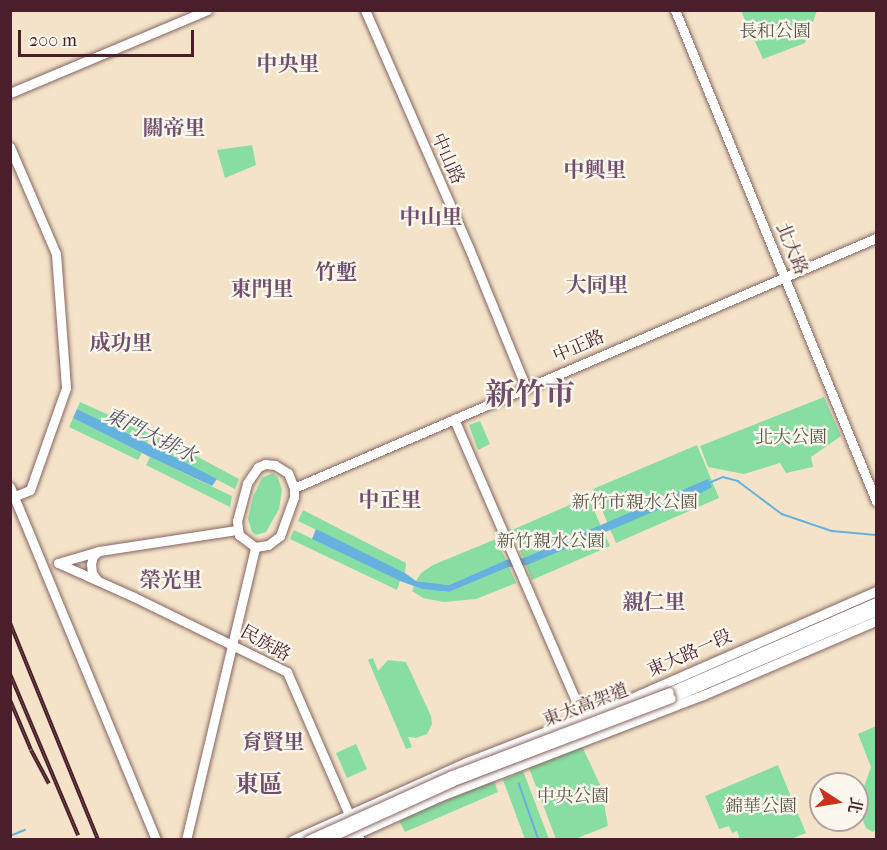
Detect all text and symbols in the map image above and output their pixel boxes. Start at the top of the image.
scale bar [21,18,196,56]
park label: 長和公園 [739,21,811,43]
text: 200 m [29,30,77,51]
district label: 中央里 [257,51,319,77]
district label: 關帝里 [143,115,205,141]
street label: 中山路 [426,130,468,188]
district label: 中興里 [564,157,626,183]
district label: 中山里 [400,204,462,230]
street label: 北大路 [771,220,811,278]
district label: 竹塹 [315,259,357,285]
district label: 大同里 [566,272,628,298]
district label: 東門里 [231,276,293,302]
street label: 中正路 [550,327,608,367]
district label: 成功里 [90,330,152,356]
district label: 新竹市 [485,377,575,413]
water label: 東門大排水 [101,402,201,468]
park label: 北大公園 [755,427,827,449]
district label: 中正里 [359,487,421,513]
park label: 新竹市親水公園 [572,492,698,514]
park label: 新竹親水公園 [497,531,605,553]
district label: 榮光里 [140,567,202,593]
district label: 親仁里 [623,589,685,615]
street label: 民族路 [236,621,294,667]
street label: 東大路一段 [644,626,736,682]
street label: 東大高架道 [540,680,632,732]
district label: 育賢里 [242,729,304,755]
district label: 東區 [235,771,283,799]
north arrow [809,772,869,832]
park label: 中央公園 [537,786,609,808]
park label: 錦華公園 [725,796,797,818]
text: 北 [844,796,866,815]

